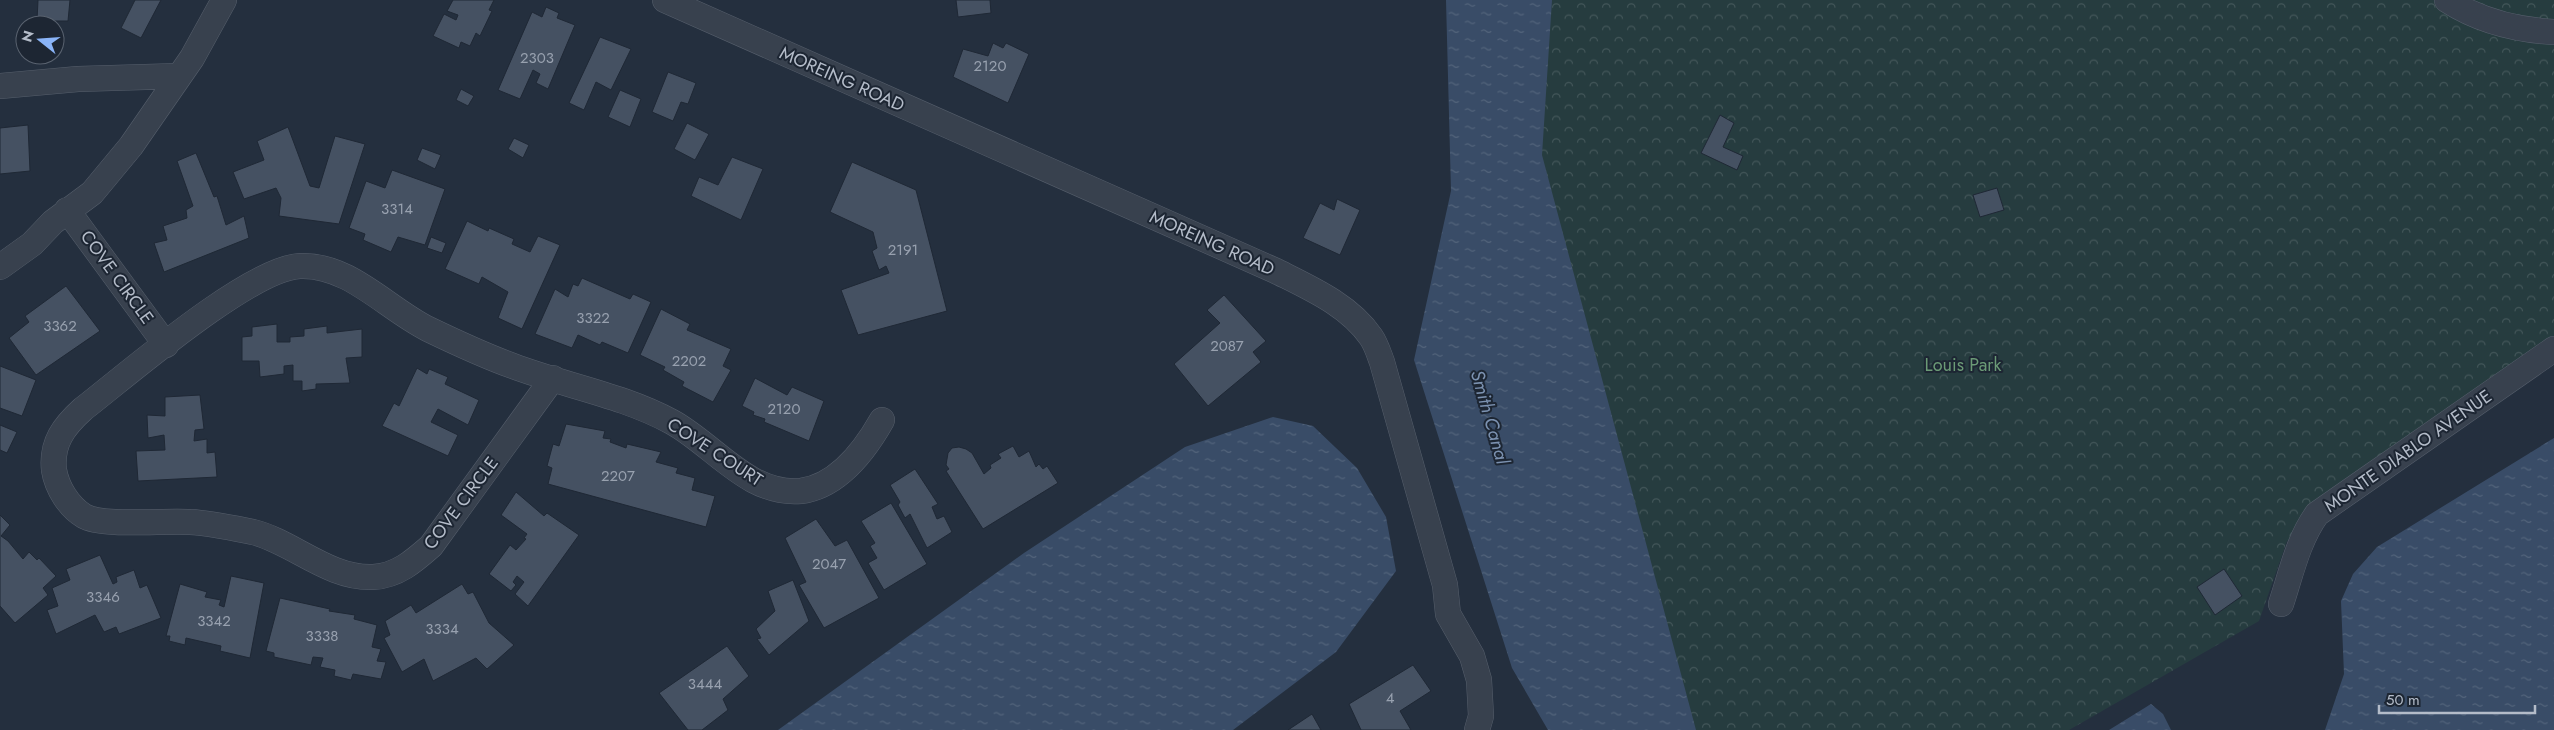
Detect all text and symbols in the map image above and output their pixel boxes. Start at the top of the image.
north arrow [15,15,65,65]
text: N [16,28,39,44]
street label: MOREING ROAD [775,40,909,118]
house number: 2303 [520,47,554,69]
house number: 2120 [974,55,1006,77]
house number: 3314 [381,198,413,220]
street label: MOREING ROAD [1145,204,1279,282]
street label: COVE CIRCLE [74,225,160,329]
house number: 2191 [888,239,918,261]
house number: 3322 [576,307,610,329]
house number: 3362 [43,315,77,337]
house number: 2087 [1210,335,1244,357]
house number: 2202 [672,350,706,372]
park label: Louis Park [1925,352,2001,378]
water label: Smith Canal [1464,367,1517,468]
street label: MONTE DIABLO AVENUE [2319,383,2497,519]
house number: 2120 [768,398,800,420]
street label: COVE COURT [662,411,769,493]
street label: COVE CIRCLE [417,451,505,555]
house number: 2207 [601,465,635,487]
house number: 2047 [812,553,846,575]
house number: 3346 [86,586,120,608]
house number: 3342 [197,610,231,632]
house number: 3334 [425,618,459,640]
house number: 3338 [306,625,338,647]
house number: 3444 [688,673,722,695]
scale bar [2379,682,2535,714]
house number: 4 [1386,687,1395,709]
text: 50 m [2386,689,2420,711]

